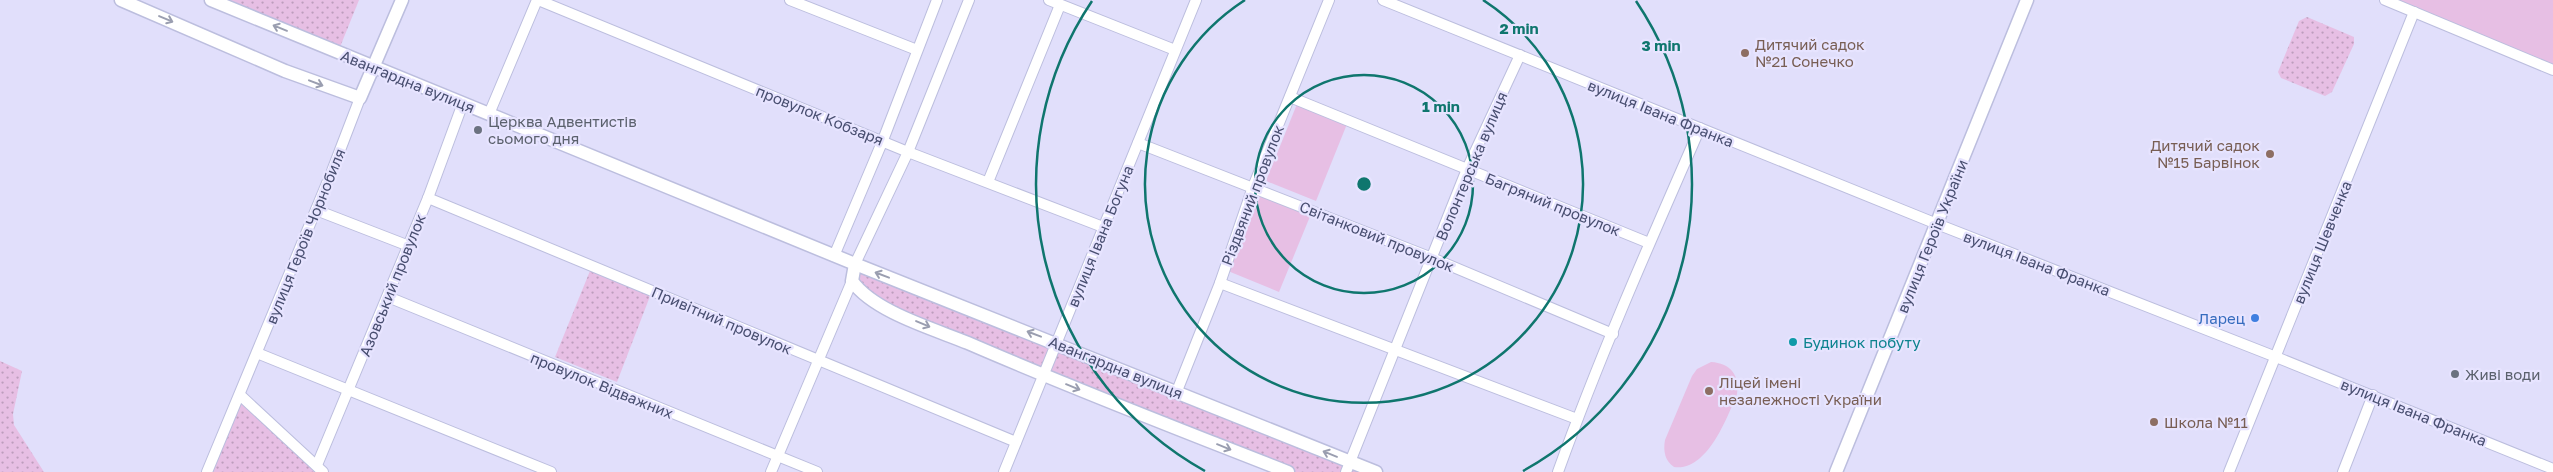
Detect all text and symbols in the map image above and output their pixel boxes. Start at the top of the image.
one-way arrow [158,15,173,25]
text: 2 min [1499,19,1539,37]
one-way arrow [273,23,288,32]
place label: Дитячий садок №21 Сонечко [1755,35,1865,70]
text: 3 min [1641,36,1681,54]
street label: Авангардна вулиця [338,46,478,116]
marker: Дитячий садок №21 Сонечко [1739,47,1751,59]
street label: вулиця Івана Франка [1585,75,1737,151]
one-way arrow [308,78,323,88]
street label: провулок Кобзаря [754,81,886,149]
street label: Волонтерська вулиця [1431,89,1511,243]
text: 1 min [1422,97,1460,115]
place label: Церква Адвентистів сьомого дня [488,112,637,147]
street label: Різдвяний провулок [1217,122,1287,268]
marker: Церква Адвентистів сьомого дня [472,124,484,136]
place label: Дитячий садок №15 Барвінок [2150,136,2260,171]
street label: вулиця Героїв Чорнобиля [261,146,349,326]
marker: Дитячий садок №15 Барвінок [2264,148,2276,160]
street label: вулиця Героїв України [1893,157,1971,315]
street label: вулиця Івана Богуна [1063,163,1137,309]
street label: Багряний провулок [1483,169,1624,239]
centre of rings [1355,175,1373,193]
street label: вулиця Шевченка [2289,178,2355,306]
street label: Світанковий провулок [1297,197,1457,275]
street label: Азовський провулок [355,211,429,359]
street label: вулиця Івана Франка [1961,227,2113,299]
one-way arrow [875,270,890,279]
street label: Привітний провулок [649,282,795,358]
place label: Ларец [2199,309,2245,327]
marker: Ларец [2249,312,2261,324]
one-way arrow [915,320,930,329]
one-way arrow [1026,329,1042,338]
street label: Авангардна вулиця [1046,332,1186,402]
place label: Будинок побуту [1803,333,1921,351]
marker: Будинок побуту [1787,336,1799,348]
street label: провулок Відважних [528,348,676,422]
place label: Живі води [2465,365,2540,383]
marker: Живі води [2449,368,2461,380]
place label: Ліцей імені незалежності України [1719,373,1882,408]
street label: вулиця Івана Франка [2338,374,2490,450]
one-way arrow [1064,383,1080,392]
marker: Ліцей імені незалежності України [1703,385,1715,397]
place label: Школа №11 [2164,413,2248,431]
marker: Школа №11 [2148,416,2160,428]
one-way arrow [1216,442,1231,452]
one-way arrow [1323,448,1338,457]

